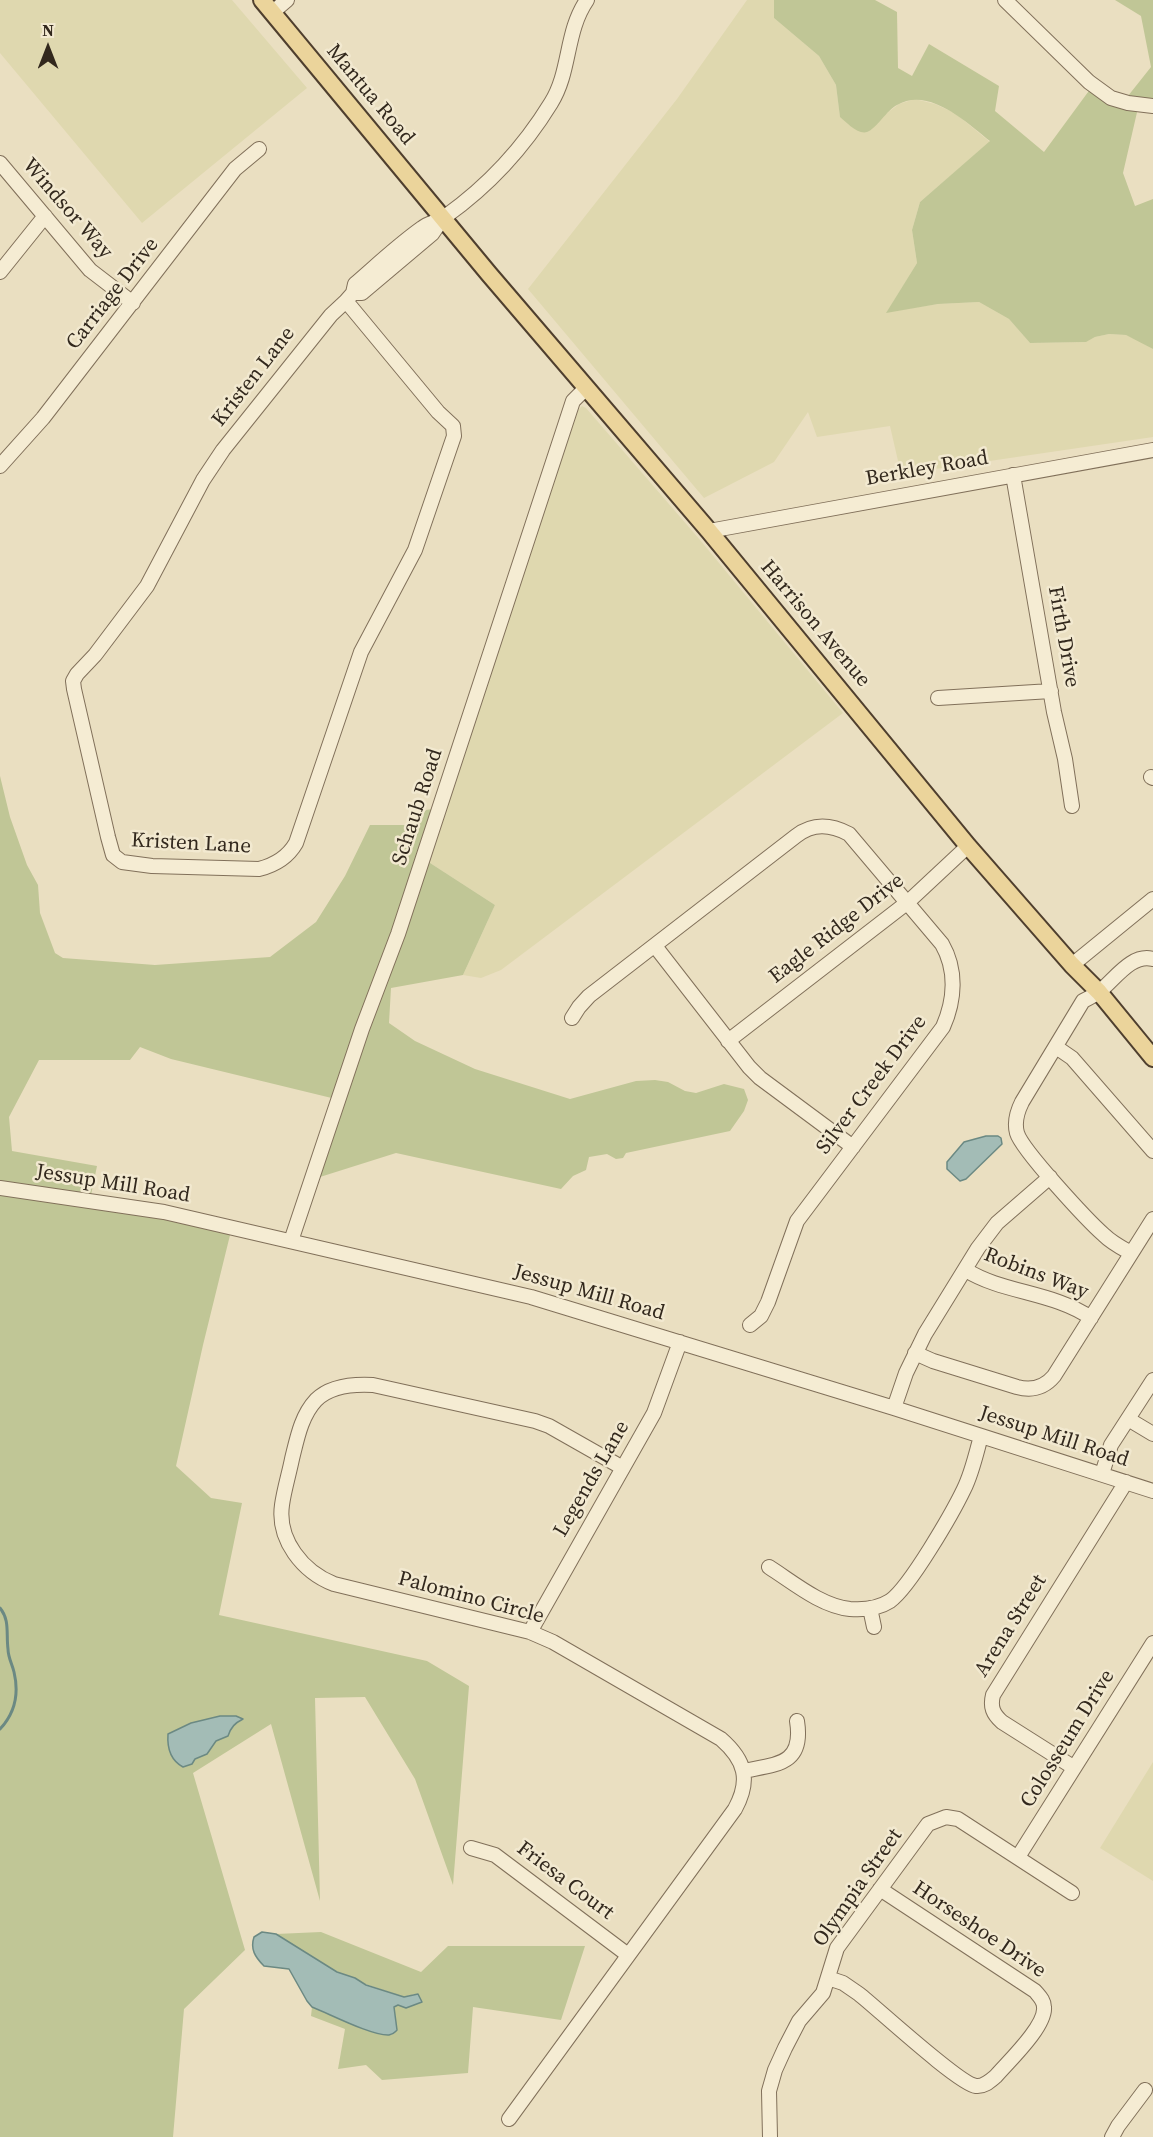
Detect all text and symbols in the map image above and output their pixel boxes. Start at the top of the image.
north arrow [18,18,78,78]
text: N [42,19,54,41]
street label: Mantua Road [321,39,419,151]
street label: Windsor Way [16,154,118,264]
street label: Carriage Drive [61,233,165,355]
street label: Kristen Lane [207,322,301,432]
street label: Berkley Road [864,446,990,492]
street label: Harrison Avenue [755,555,875,693]
street label: Firth Drive [1042,584,1084,690]
street label: Schaub Road [387,746,449,868]
street label: Kristen Lane [130,828,252,860]
street label: Eagle Ridge Drive [765,869,909,989]
street label: Silver Creek Drive [811,1010,933,1160]
street label: Jessup Mill Road [34,1159,192,1209]
street label: Robins Way [980,1243,1092,1305]
street label: Jessup Mill Road [511,1259,667,1327]
street label: Jessup Mill Road [976,1401,1132,1473]
street label: Legends Lane [549,1417,635,1541]
street label: Palomino Circle [395,1566,547,1630]
street label: Arena Street [970,1570,1052,1682]
street label: Colosseum Drive [1015,1665,1121,1813]
street label: Olympia Street [808,1824,908,1952]
street label: Friesa Court [511,1836,619,1926]
street label: Horseshoe Drive [908,1876,1050,1984]

